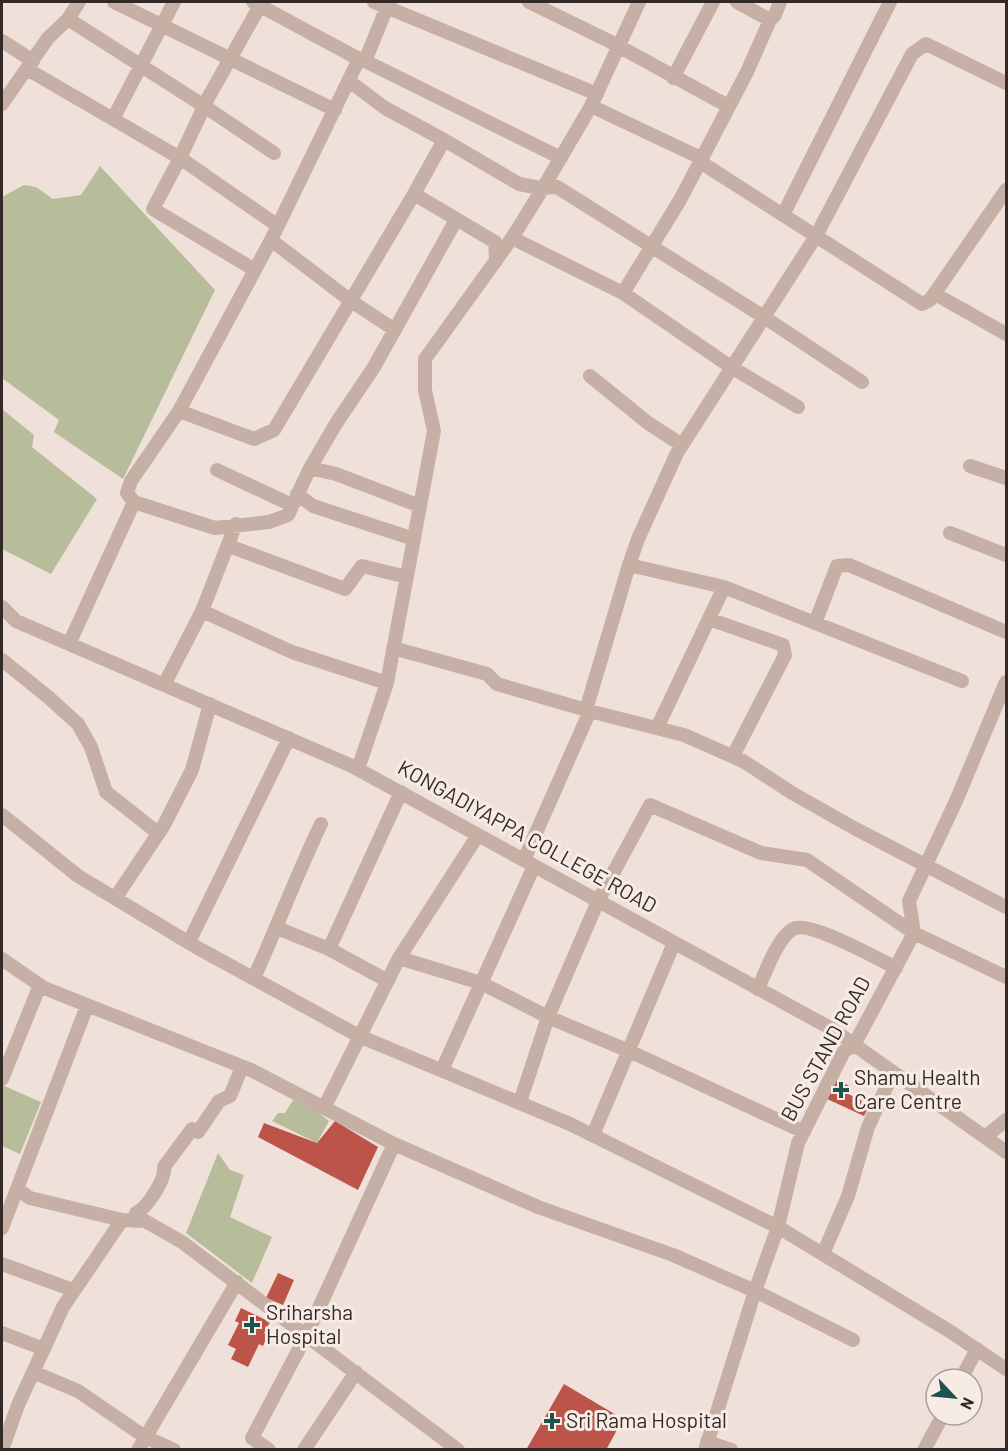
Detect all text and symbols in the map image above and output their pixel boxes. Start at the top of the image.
street label: KONGADIYAPPA COLLEGE ROAD [394,754,661,917]
street label: BUS STAND ROAD [775,972,875,1125]
place label: Shamu Health Care Centre [854,1064,980,1113]
marker: Shamu Health Care Centre [832,1081,850,1099]
place label: Sriharsha Hospital [266,1299,353,1348]
marker: Sriharsha Hospital [243,1316,261,1334]
north arrow [924,1367,984,1427]
text: N [957,1395,979,1413]
place label: Sri Rama Hospital [566,1407,727,1432]
marker: Sri Rama Hospital [543,1412,561,1430]

